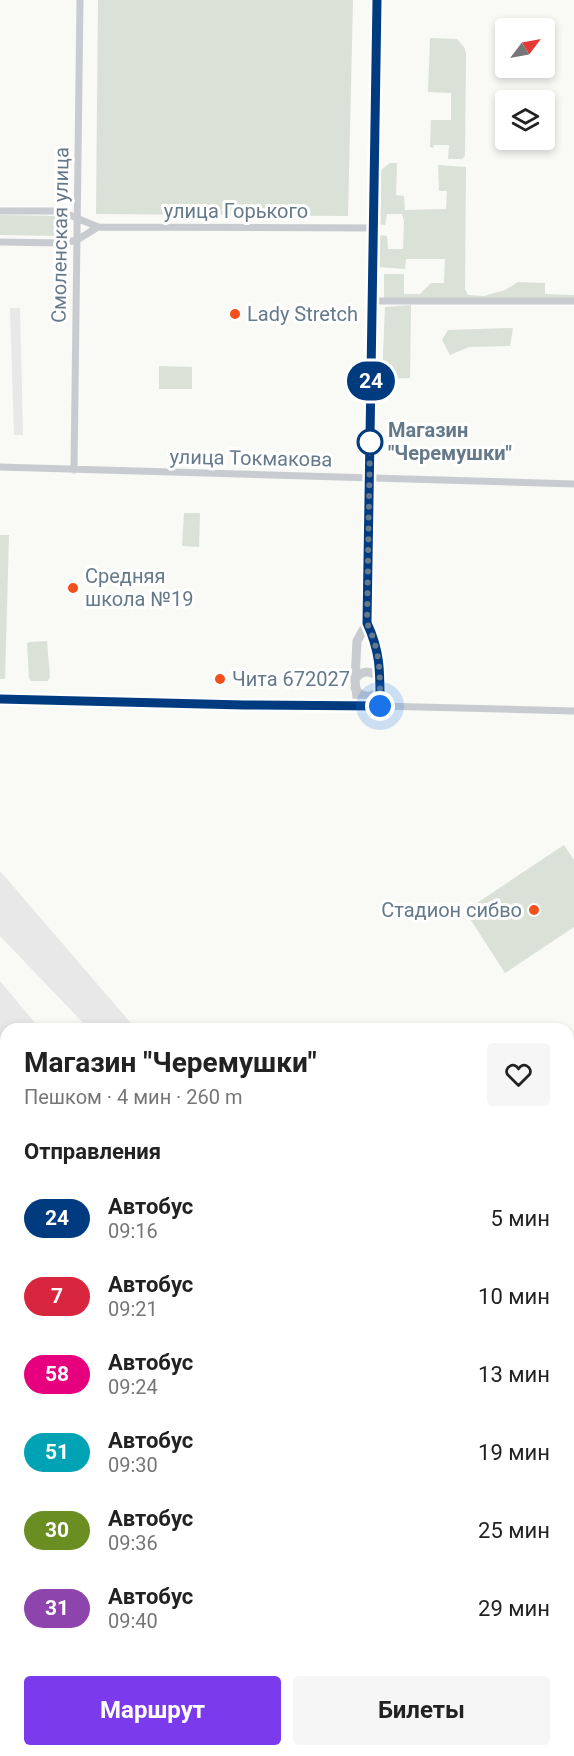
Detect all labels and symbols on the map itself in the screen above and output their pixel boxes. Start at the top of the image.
north arrow [495,18,555,78]
street label: Смоленская улица [46,147,74,323]
street label: улица Горького [164,199,308,223]
place label: Lady Stretch [247,302,358,326]
marker: Lady Stretch [228,307,242,321]
line badge: 24 [344,362,398,400]
place label: Магазин "Черемушки" [388,418,512,465]
marker: Магазин "Черемушки" [357,429,383,455]
street label: улица Токмакова [169,445,333,471]
place label: Средняя школа №19 [85,564,194,611]
marker: Средняя школа №19 [66,581,80,595]
place label: Чита 672027 [232,667,350,691]
marker: Чита 672027 [213,672,227,686]
your location [365,691,395,721]
place label: Стадион сибво [381,898,522,922]
marker: Стадион сибво [527,903,541,917]

